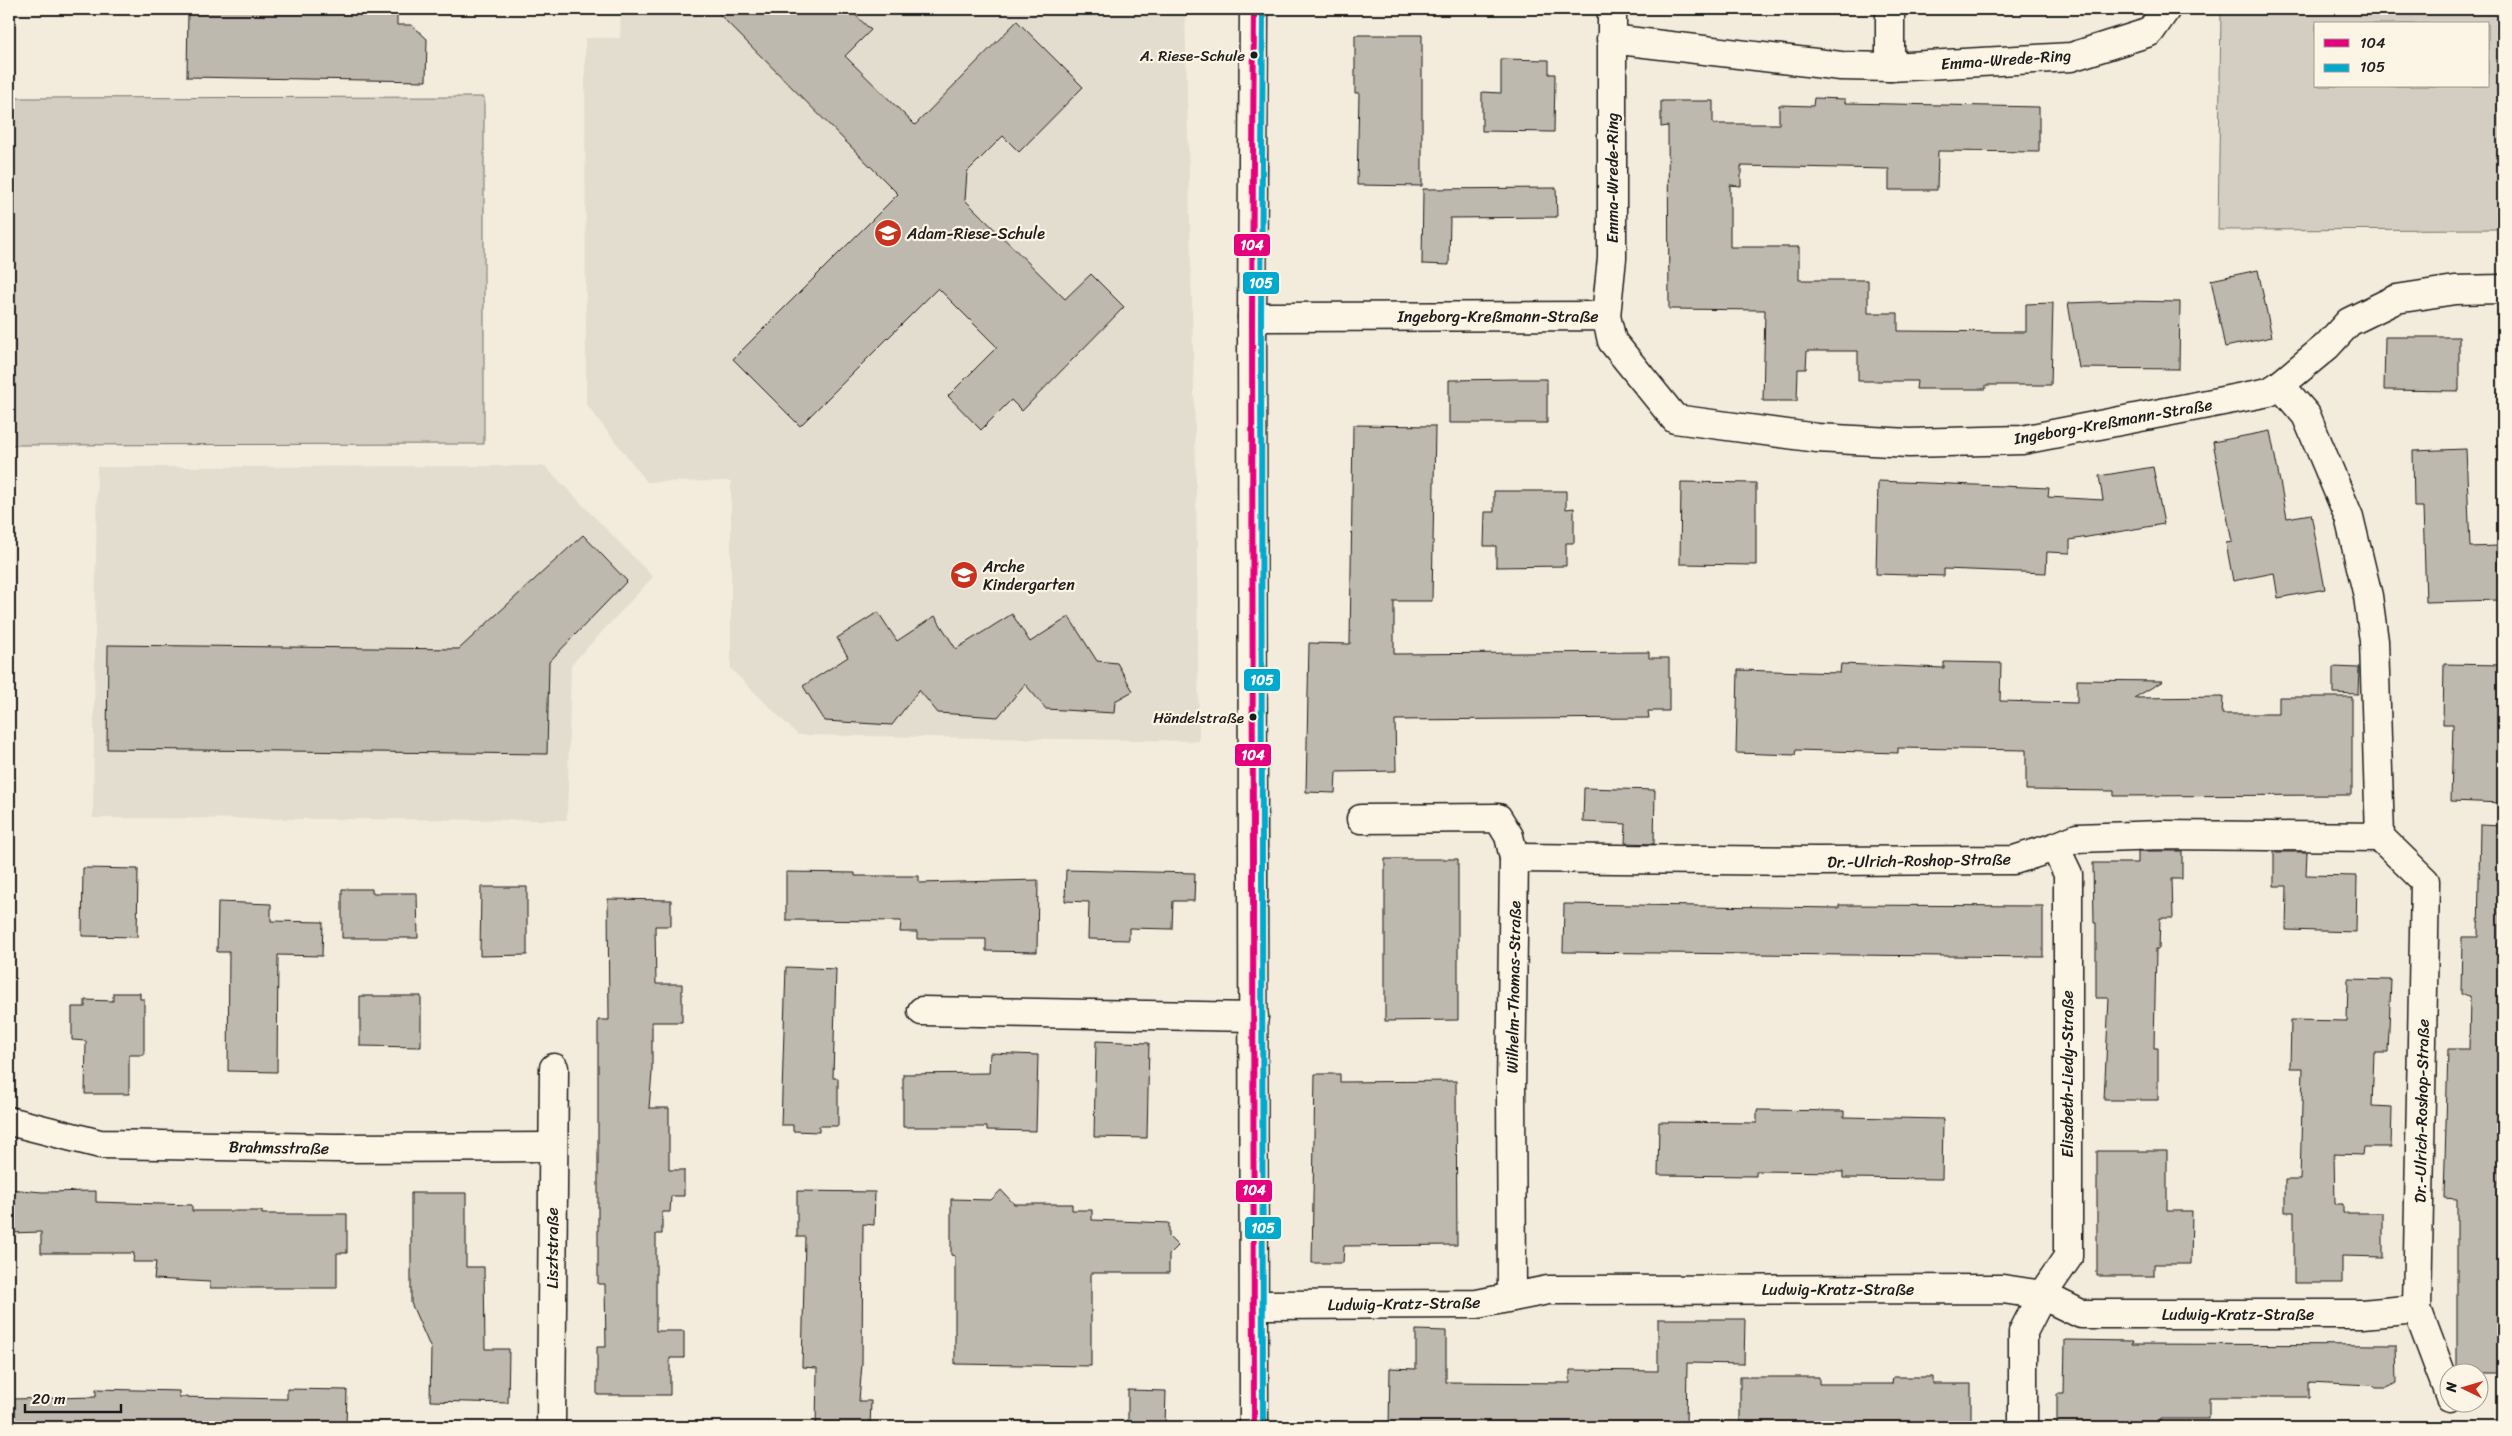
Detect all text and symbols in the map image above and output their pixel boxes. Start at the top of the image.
legend [2314,22,2490,88]
text: 104 [2360,30,2385,56]
street label: Emma-Wrede-Ring [1940,40,2072,79]
place label: A. Riese-Schule [1139,43,1245,69]
marker: A. Riese-Schule [1249,50,1259,60]
text: 105 [2360,54,2385,80]
street label: Emma-Wrede-Ring [1598,113,1627,243]
school or university icon: Adam-Riese-Schule [873,218,903,248]
place label: Adam-Riese-Schule [906,219,1045,248]
line badge: 104 [1233,233,1271,257]
text: 104 [1240,233,1264,258]
line badge: 105 [1242,271,1280,295]
text: 105 [1249,271,1273,296]
street label: Ingeborg-Kreßmann-Straße [1397,302,1599,331]
street label: Ingeborg-Kreßmann-Straße [2011,390,2215,453]
place label: Arche Kindergarten [982,552,1075,599]
school or university icon: Arche Kindergarten [949,560,979,590]
line badge: 105 [1243,668,1281,692]
text: 105 [1250,668,1274,693]
place label: Händelstraße [1153,705,1244,731]
marker: Händelstraße [1248,712,1258,722]
line badge: 104 [1234,743,1272,767]
text: 104 [1241,743,1265,768]
street label: Dr.-Ulrich-Roshop-Straße [1827,844,2011,877]
street label: Wilhelm-Thomas-Straße [1497,900,1530,1074]
street label: Elisabeth-Liedy-Straße [2053,990,2082,1158]
street label: Dr.-Ulrich-Roshop-Straße [2405,1019,2438,1203]
street label: Brahmsstraße [229,1132,329,1163]
text: 104 [1242,1178,1266,1203]
line badge: 104 [1235,1179,1273,1203]
street label: Lisztstraße [538,1207,567,1289]
line badge: 105 [1244,1216,1282,1240]
text: 105 [1251,1216,1275,1241]
street label: Ludwig-Kratz-Straße [1762,1275,1914,1304]
street label: Ludwig-Kratz-Straße [1327,1288,1481,1319]
street label: Ludwig-Kratz-Straße [2162,1300,2314,1329]
north arrow [2440,1364,2490,1414]
scale bar [25,1381,121,1413]
text: N [2439,1381,2464,1394]
text: 20 m [32,1386,66,1412]

